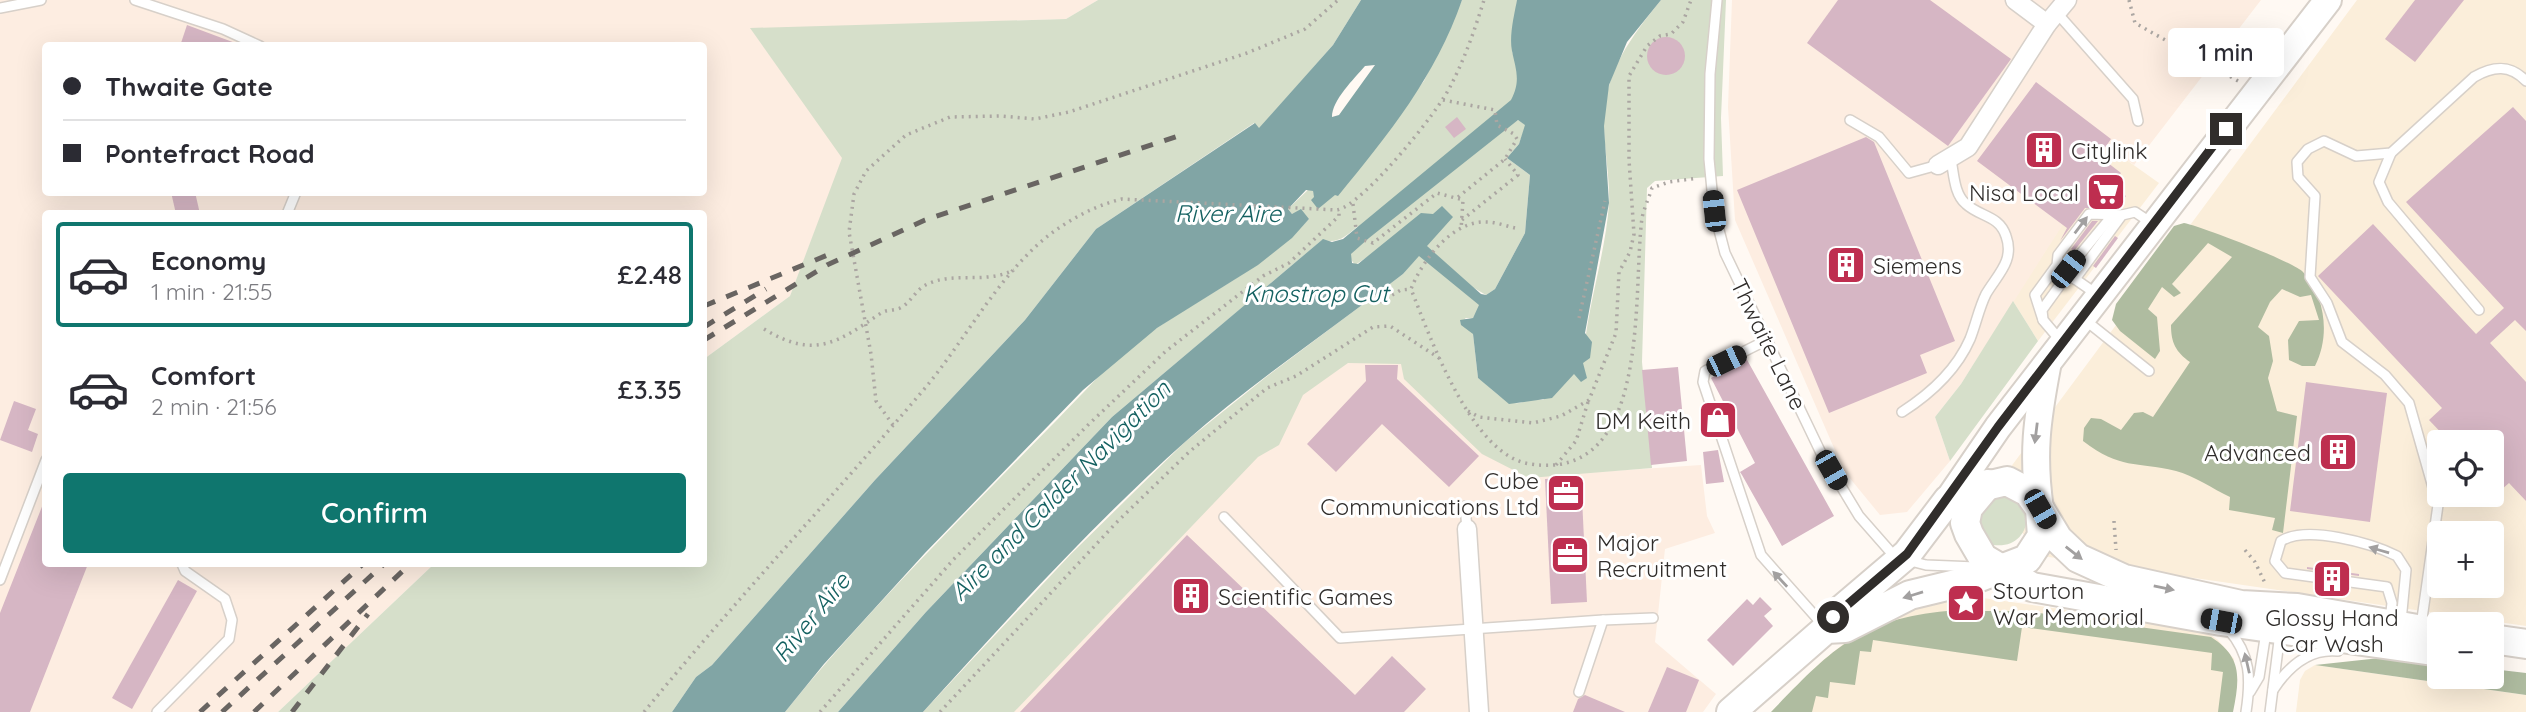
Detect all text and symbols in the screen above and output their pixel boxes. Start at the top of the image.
callout: 1 min [2168,27,2284,76]
text: 1 min [2198,38,2254,67]
text: Thwaite Gate [105,70,273,103]
route end [2210,113,2242,145]
building icon: Citylink [2023,129,2065,171]
place label: Citylink [2071,136,2148,165]
text: Pontefract Road [105,137,315,170]
supermarket icon: Nisa Local [2085,171,2127,213]
place label: Nisa Local [1969,178,2079,207]
car [1702,189,1727,233]
water label: River Aire [1175,198,1282,228]
one-way arrow [2073,217,2088,235]
icon: car [67,243,130,306]
text: Economy [151,244,266,277]
building icon: Siemens [1825,244,1867,286]
car [2047,246,2090,292]
place label: Siemens [1873,251,1962,280]
text: £2.48 [617,258,682,291]
street label: Thwaite Lane [1725,274,1813,414]
text: 1 min · 21:55 [151,277,273,306]
water label: Knostrop Cut [1243,278,1392,308]
car [1703,342,1750,380]
icon: car [67,358,130,421]
text: Comfort [151,359,256,392]
text: £3.35 [618,373,682,406]
water label: Aire and Calder Navigation [944,373,1177,606]
text: 2 min · 21:56 [151,392,277,421]
shop icon: DM Keith [1697,399,1739,441]
place label: DM Keith [1595,406,1691,435]
one-way arrow [2030,422,2041,444]
map controls [2427,430,2504,689]
button: locate [2427,430,2504,507]
building icon: Advanced [2317,431,2359,473]
place label: Advanced [2204,438,2311,467]
car [1812,447,1851,493]
place label: Cube Communications Ltd [1320,466,1539,521]
office icon: Cube Communications Ltd [1545,472,1587,514]
button: Confirm [63,473,686,553]
car [2021,486,2060,532]
button: + [2427,521,2504,598]
place label: Major Recruitment [1597,528,1727,583]
office icon: Major Recruitment [1549,534,1591,576]
one-way arrow [2368,544,2389,554]
one-way arrow [2065,546,2084,560]
building icon: Glossy Hand Car Wash [2311,558,2353,600]
water label: River Aire [766,565,857,668]
one-way arrow [1772,570,1788,588]
building icon: Scientific Games [1170,575,1212,617]
place label: Stourton War Memorial [1993,576,2144,631]
place label: Scientific Games [1218,582,1393,611]
place icon: Stourton War Memorial [1945,582,1987,624]
one-way arrow [2153,583,2175,594]
one-way arrow [1902,590,1923,601]
route start [1817,601,1849,633]
place label: Glossy Hand Car Wash [2265,603,2399,658]
car [2199,607,2244,635]
button: − [2427,612,2504,689]
one-way arrow [2241,651,2252,673]

